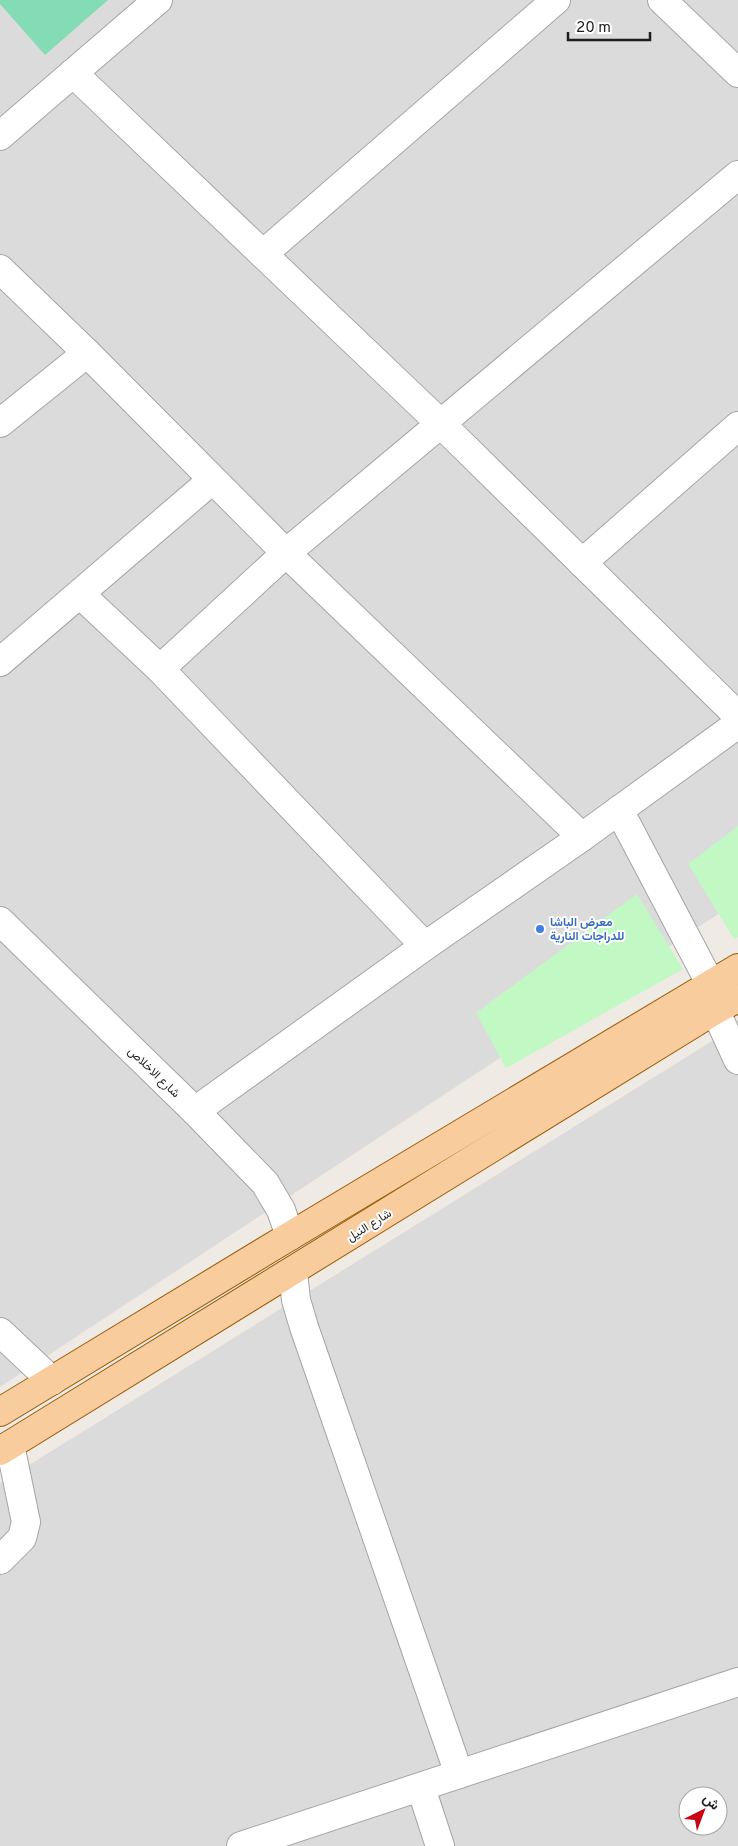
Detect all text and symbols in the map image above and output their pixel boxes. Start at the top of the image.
scale bar [568,10,650,42]
text: 20 m [576,19,611,38]
place label: معرض الباشا للدراجات النارية [550,915,624,945]
marker: معرض الباشا للدراجات النارية [534,923,546,935]
street label: شارع الاخلاص [124,1044,183,1102]
street label: شارع النيل [344,1206,395,1246]
north arrow [678,1786,728,1836]
text: ش [699,1791,723,1815]

